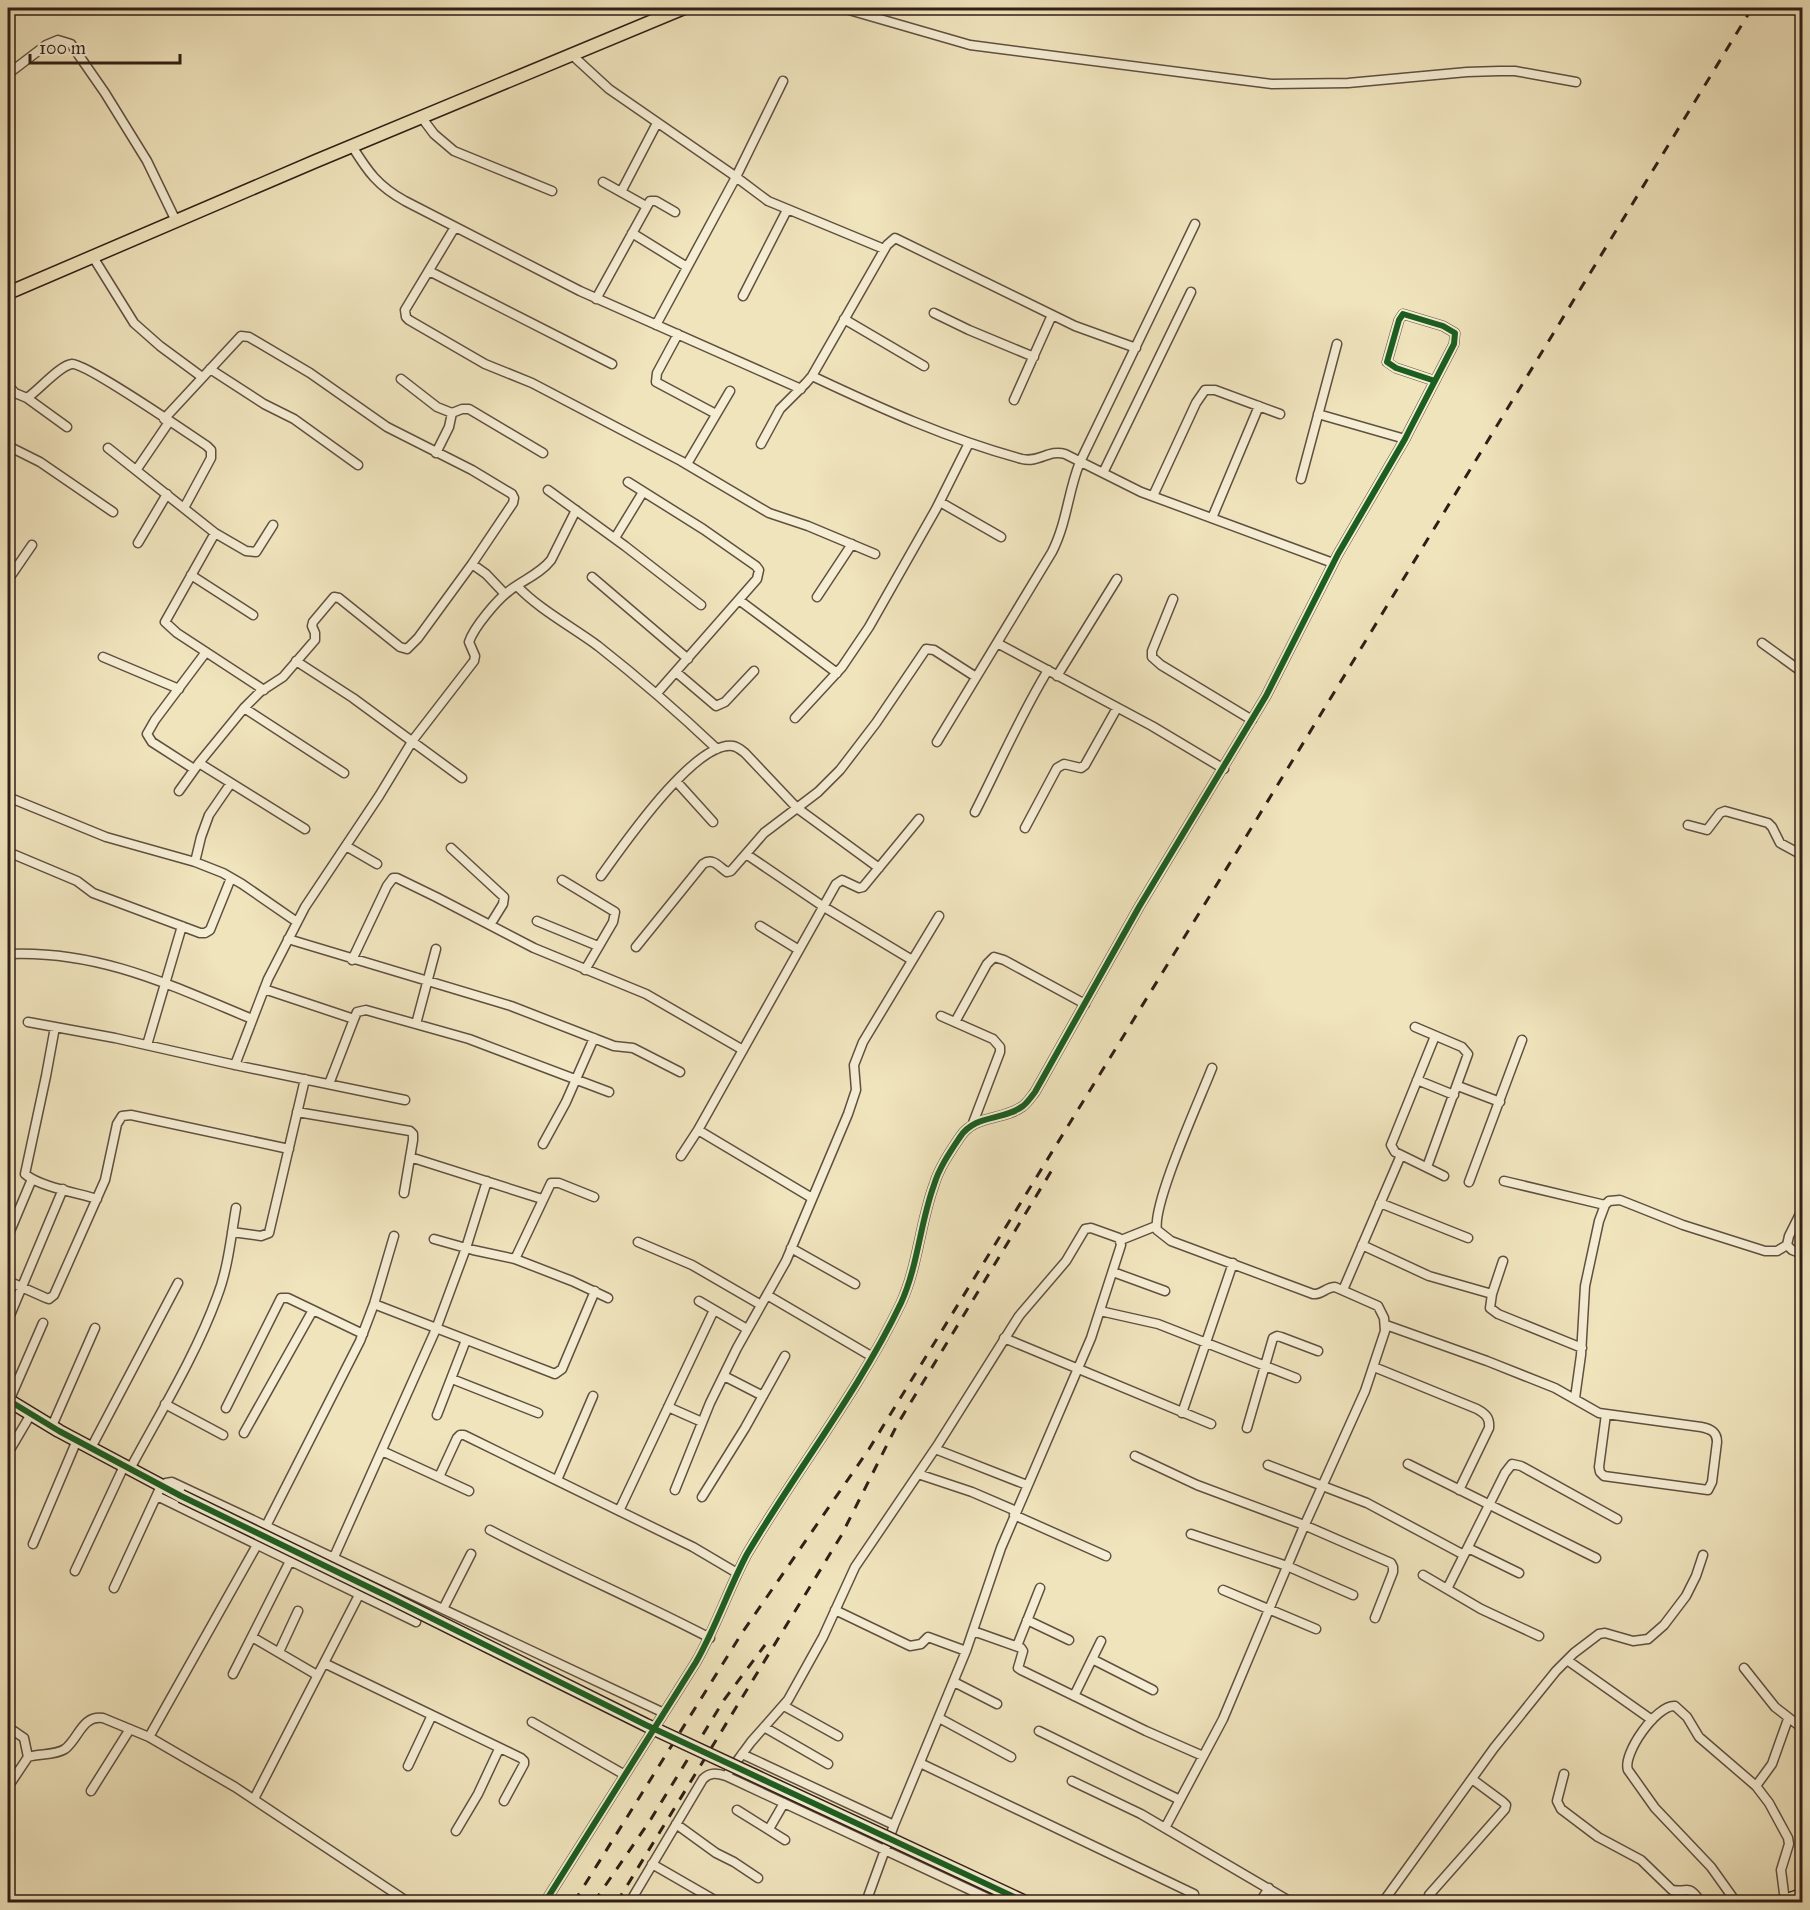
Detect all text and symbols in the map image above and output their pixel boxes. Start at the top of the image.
scale bar [30,27,180,65]
text: 100 m [39,37,86,59]

